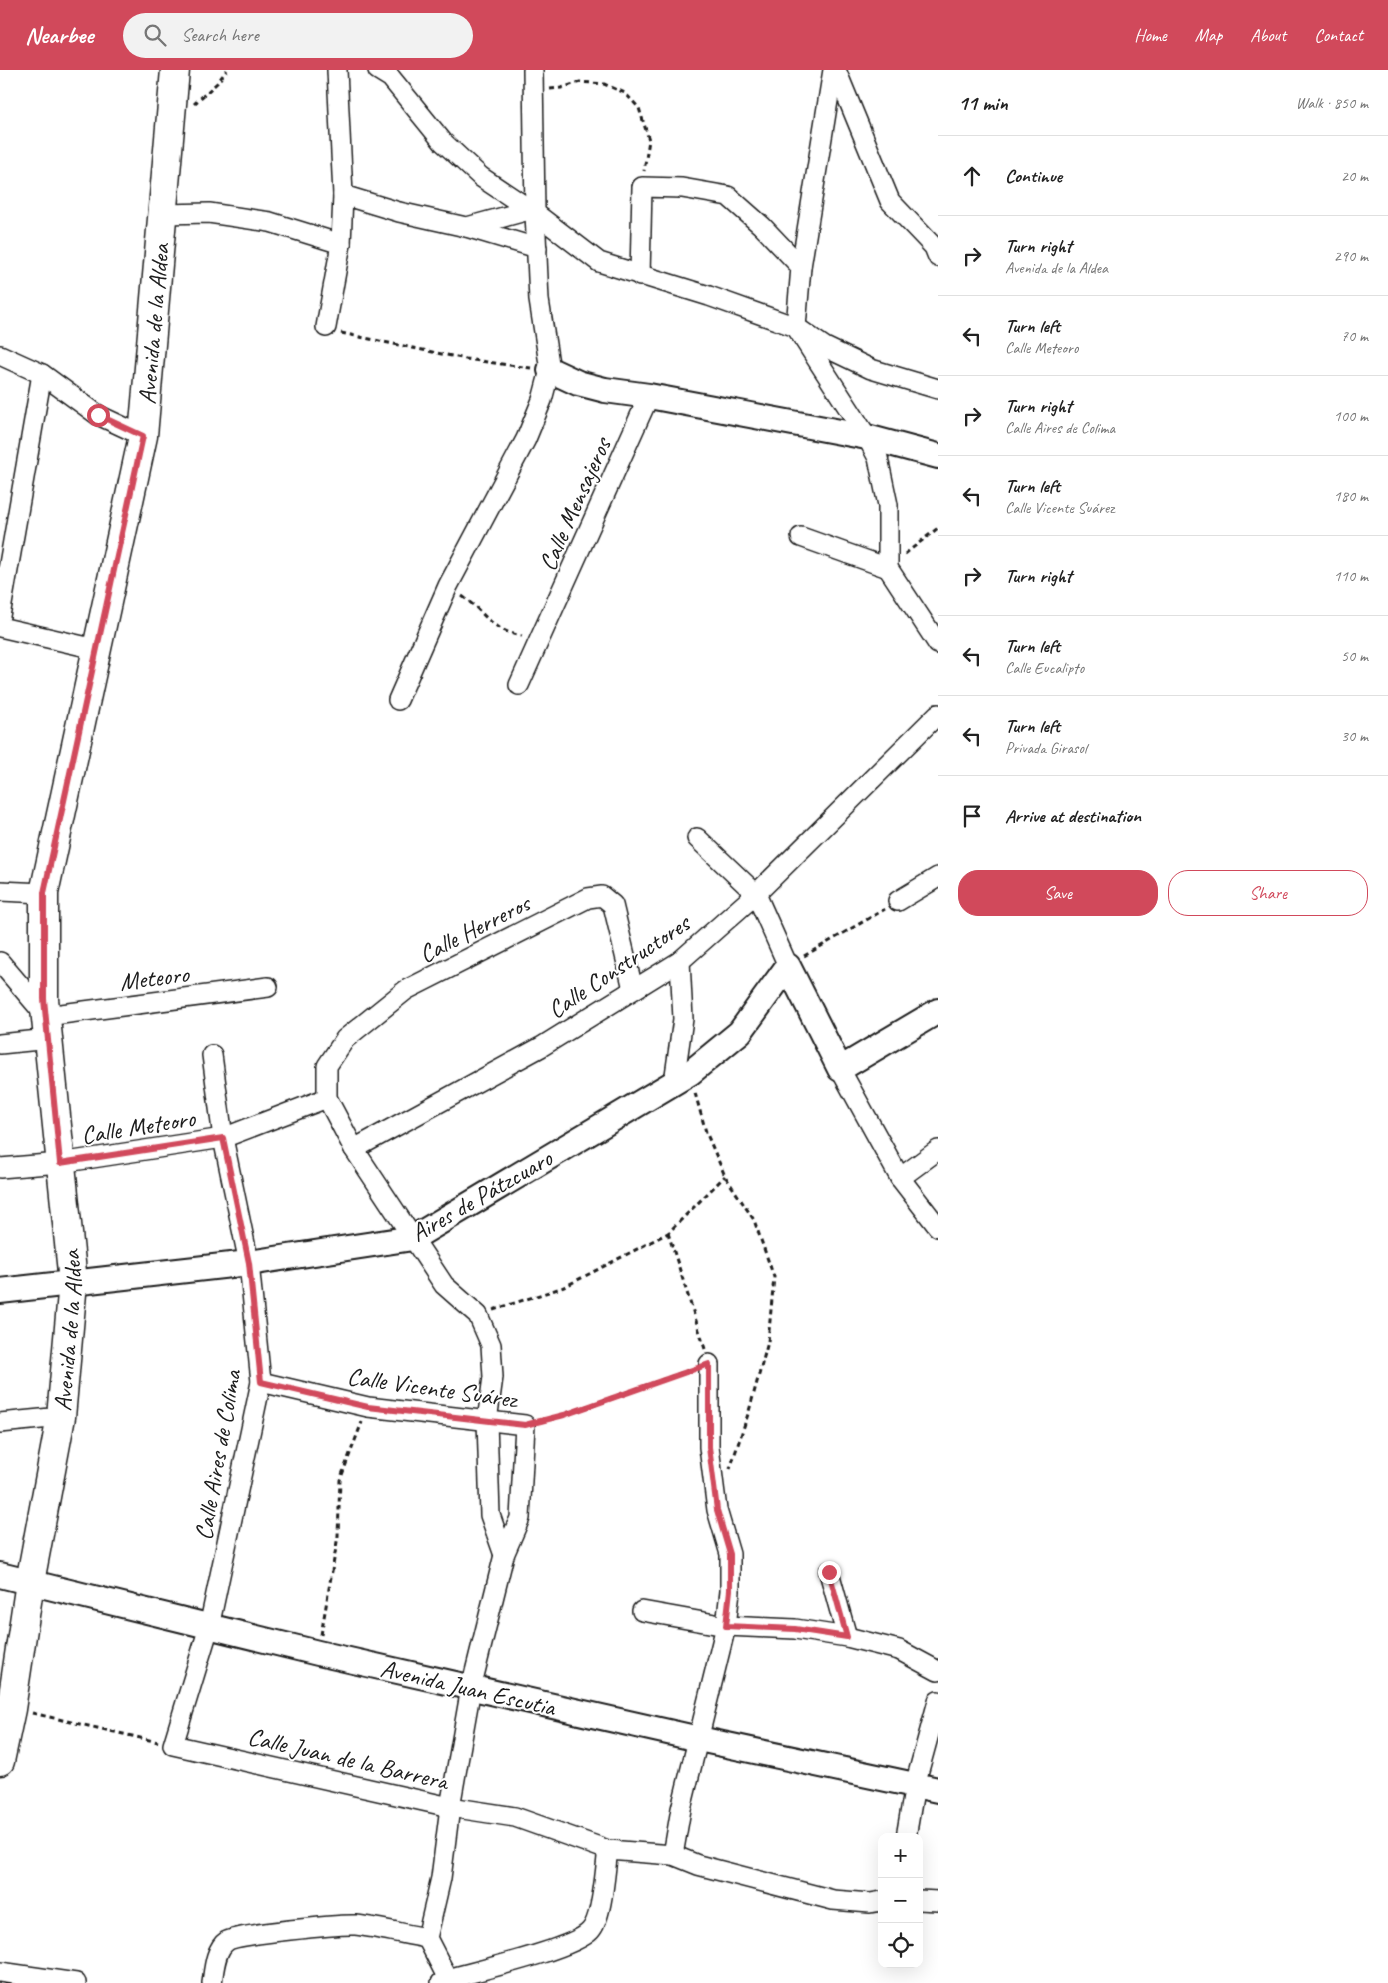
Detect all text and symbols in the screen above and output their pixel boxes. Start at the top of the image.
search box [123,13,473,58]
text: Nearbee [25,20,93,50]
icon: search [141,21,169,49]
text: Search here [181,23,259,47]
text: Home [1134,24,1167,46]
text: Map [1195,24,1222,46]
text: About [1250,24,1286,46]
text: Contact [1314,24,1363,46]
text: 11 min [958,90,1008,116]
text: Walk · 850 m [1296,93,1368,113]
icon: ahead [958,162,986,190]
text: Continue [1005,164,1062,188]
text: 20 m [1341,166,1368,186]
text: Turn right [1005,234,1072,258]
street label: Avenida de la Aldea [131,241,177,406]
icon: right [958,242,986,270]
text: 290 m [1334,246,1368,266]
text: Avenida de la Aldea [1005,258,1108,278]
text: Turn left [1005,314,1060,338]
icon: left [958,322,986,350]
text: 70 m [1341,326,1368,346]
text: Calle Meteoro [1005,338,1078,358]
text: Turn right [1005,394,1072,418]
icon: right [958,402,986,430]
route start [87,404,110,427]
text: 100 m [1334,406,1368,426]
text: Calle Aires de Colima [1005,418,1115,438]
street label: Calle Mensajeros [531,431,619,576]
text: Turn left [1005,474,1060,498]
icon: left [958,482,986,510]
text: 180 m [1334,486,1368,506]
text: Calle Vicente Suárez [1005,498,1114,518]
icon: right [958,562,986,590]
text: Turn right [1005,564,1072,588]
text: 110 m [1334,566,1368,586]
text: Turn left [1005,634,1060,658]
icon: left [958,642,986,670]
text: 50 m [1341,646,1368,666]
text: Calle Eucalipto [1005,658,1084,678]
text: Turn left [1005,714,1060,738]
icon: left [958,722,986,750]
text: 30 m [1341,726,1368,746]
text: Privada Girasol [1005,738,1087,758]
icon: arrive [958,802,986,830]
text: Arrive at destination [1005,804,1141,828]
button: Save [958,870,1158,916]
button: Share [1168,870,1368,916]
street label: Calle Herreros [414,886,537,970]
street label: Calle Constructores [542,906,698,1026]
street label: Meteoro [118,958,192,998]
street label: Calle Meteoro [79,1102,198,1152]
street label: Aires de Pátzcuaro [405,1142,559,1249]
street label: Avenida de la Aldea [47,1247,90,1412]
street label: Calle Vicente Suárez [345,1360,521,1416]
street label: Calle Aires de Colima [187,1366,249,1543]
route end [818,1561,841,1584]
street label: Avenida Juan Escutia [377,1652,560,1724]
street label: Calle Juan de la Barrera [245,1720,454,1798]
map controls [878,1833,923,1968]
button: + [878,1833,923,1878]
button: − [878,1878,923,1923]
button: locate [878,1923,923,1968]

